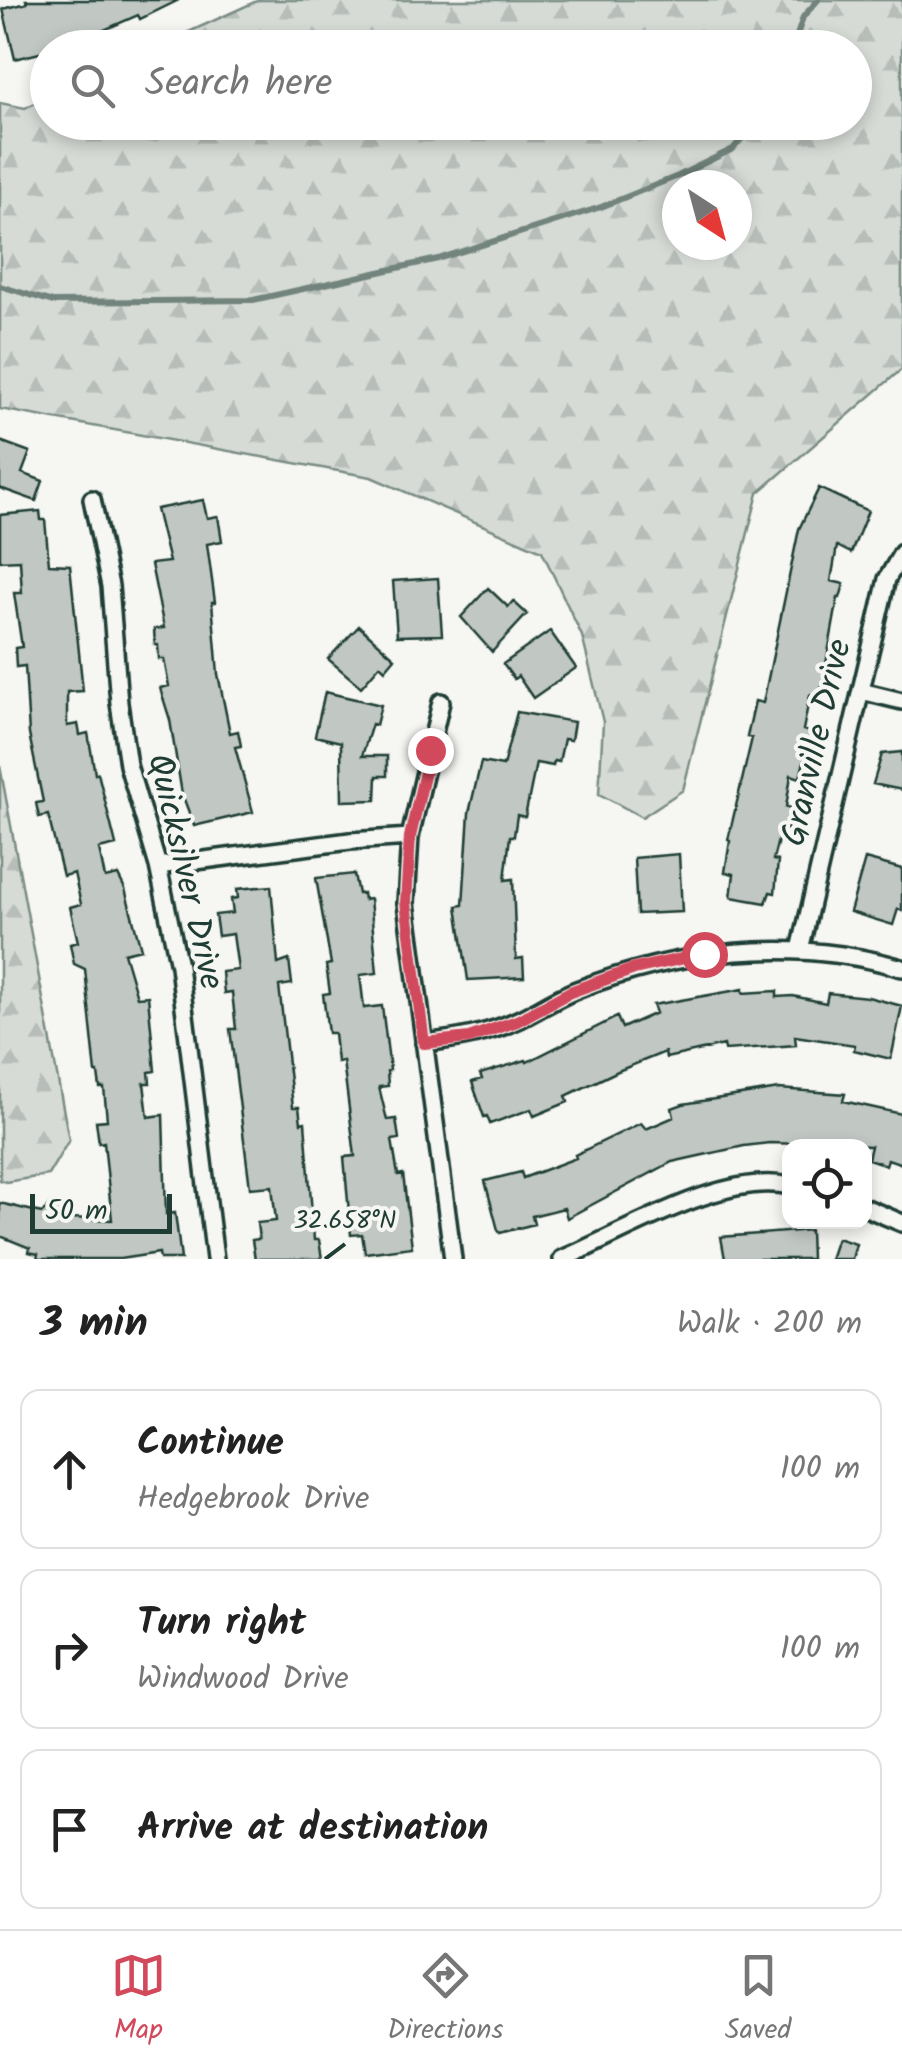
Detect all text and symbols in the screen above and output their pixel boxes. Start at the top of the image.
search box [30,30,872,140]
text: Search here [145,55,332,115]
icon: search [65,58,120,113]
north arrow [662,170,752,260]
street label: Granville Drive [767,634,869,852]
route end [408,728,454,774]
street label: Quicksilver Drive [130,749,238,996]
route start [682,932,728,978]
map controls [782,1139,872,1229]
button: locate [782,1139,872,1229]
scale bar [30,1189,172,1234]
text: 50 m [45,1189,108,1234]
text: 32.658°N [294,1201,396,1241]
text: 3 min [40,1291,148,1358]
text: Walk · 200 m [677,1299,862,1350]
text: Continue [137,1414,284,1474]
icon: ahead [42,1442,97,1497]
text: 100 m [780,1444,860,1495]
text: Hedgebrook Drive [137,1474,369,1525]
text: Turn right [137,1594,306,1654]
icon: right [42,1622,97,1677]
text: 100 m [780,1624,860,1675]
text: Windwood Drive [137,1654,349,1705]
text: Arrive at destination [137,1799,488,1859]
icon: arrive [42,1802,97,1857]
tab: Map [111,1948,166,2053]
tab: Directions [387,1948,503,2053]
tab: Saved [725,1948,791,2053]

